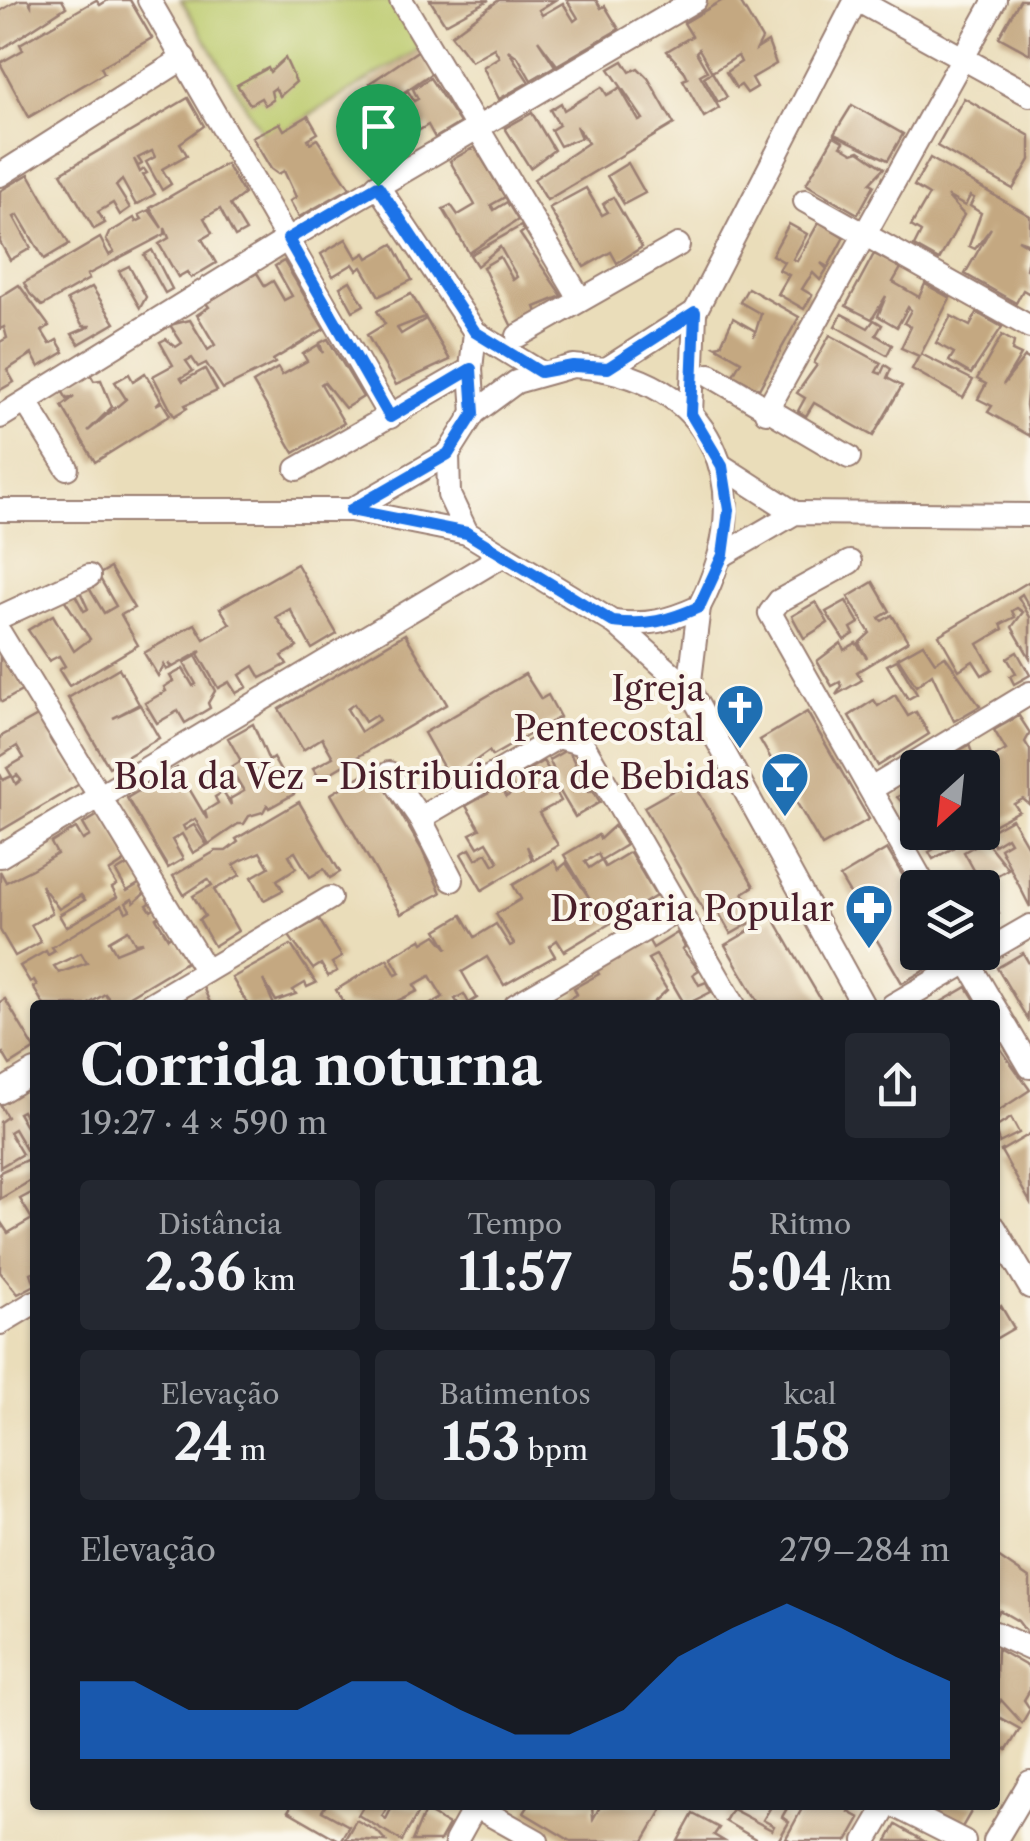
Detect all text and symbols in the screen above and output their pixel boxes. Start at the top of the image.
pin [336,84,421,187]
icon: arrive [351,99,406,154]
place label: Igreja Pentecostal [513,667,706,750]
church icon: Igreja Pentecostal [714,682,766,750]
bar icon: Bola da Vez - Distribuidora de Bebidas [759,750,811,818]
north arrow [900,750,1000,850]
map controls [900,750,1000,970]
place label: Bola da Vez - Distribuidora de Bebidas [114,755,750,798]
button: layers [900,870,1000,970]
pharmacy icon: Drogaria Popular [843,882,895,950]
place label: Drogaria Popular [550,887,834,930]
text: Corrida noturna [80,1032,542,1099]
button: share [845,1033,950,1138]
text: 19:27 · 4 × 590 m [80,1103,327,1142]
text: Distância [158,1207,282,1241]
text: Tempo [468,1207,562,1241]
text: Ritmo [769,1207,851,1241]
text: 2.36 [144,1241,246,1303]
text: 11:57 [458,1241,572,1303]
text: 5:04 [728,1241,832,1303]
text: km [246,1263,296,1297]
text: /km [832,1263,892,1297]
text: Elevação [161,1377,279,1411]
text: Batimentos [439,1377,591,1411]
text: kcal [784,1377,836,1411]
text: 24 [174,1411,233,1473]
text: 153 [442,1411,520,1473]
text: 158 [770,1411,850,1473]
text: m [233,1433,266,1467]
text: bpm [520,1433,588,1467]
text: Elevação [80,1530,216,1569]
text: 279–284 m [779,1530,950,1569]

